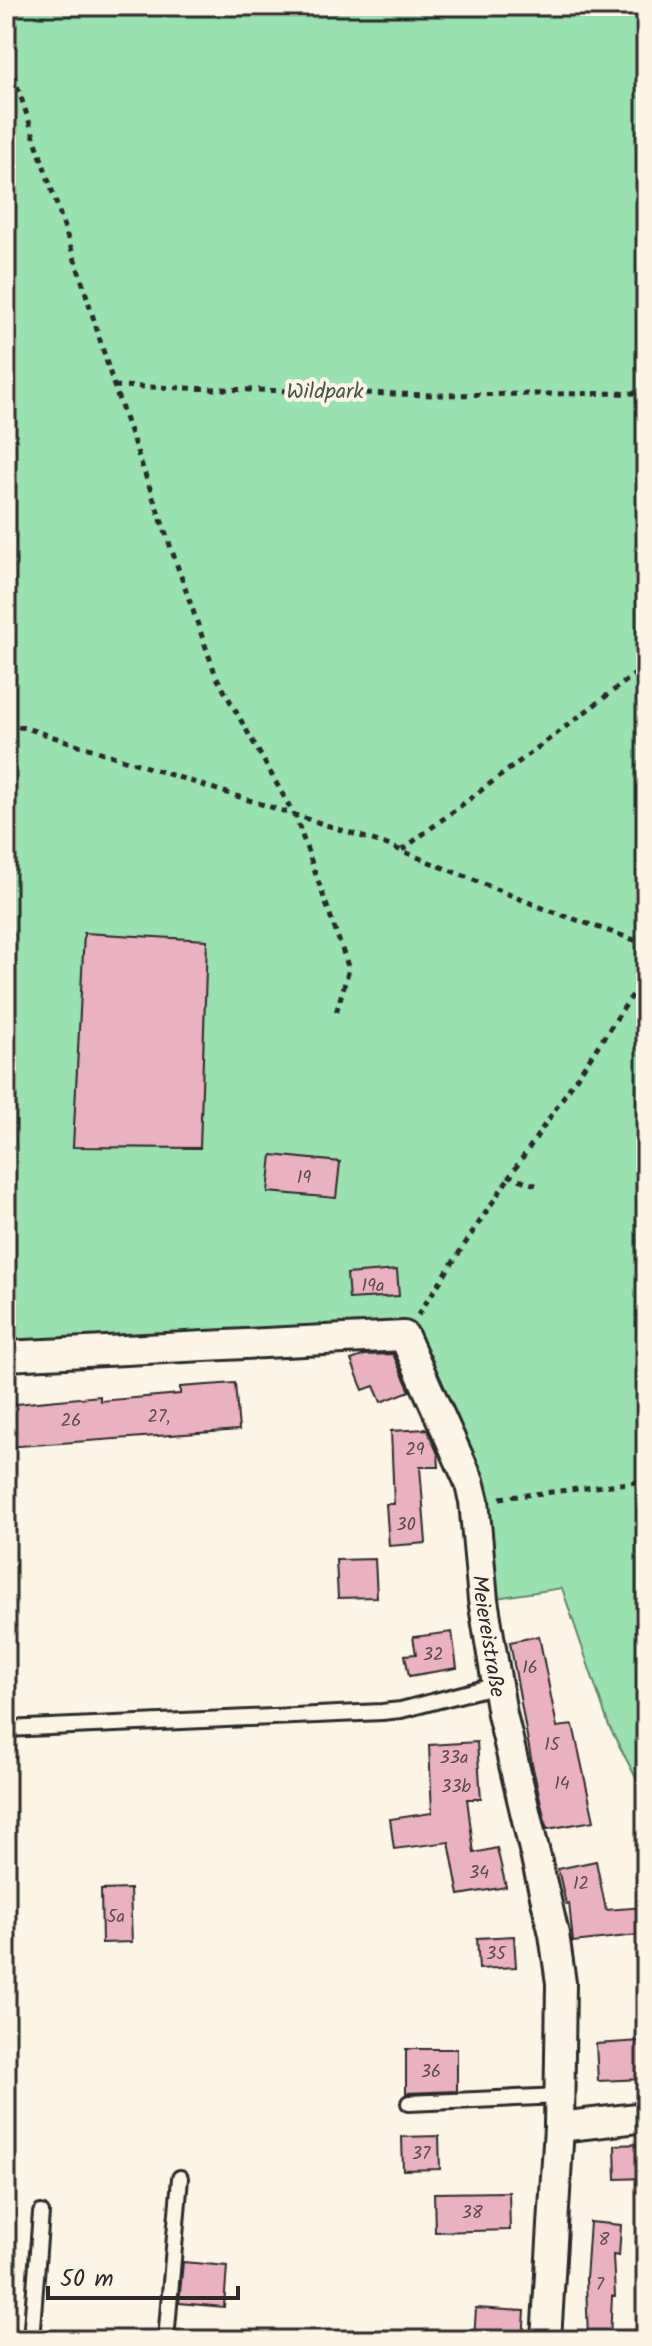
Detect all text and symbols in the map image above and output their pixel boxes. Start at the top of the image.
park label: Wildpark [286,375,364,410]
house number: 19 [297,1164,311,1193]
house number: 19a [362,1272,384,1301]
house number: 27, [148,1403,170,1432]
house number: 26 [61,1407,81,1436]
house number: 29 [405,1436,425,1465]
house number: 30 [396,1511,416,1540]
street label: Meiereistraße [461,1574,514,1700]
house number: 32 [423,1641,443,1670]
house number: 16 [522,1654,538,1683]
house number: 15 [544,1731,561,1760]
house number: 33a [440,1744,469,1773]
house number: 14 [554,1770,570,1799]
house number: 33b [441,1773,472,1802]
house number: 34 [469,1859,489,1888]
house number: 12 [573,1870,589,1899]
house number: 5a [107,1903,125,1932]
house number: 35 [486,1940,507,1969]
house number: 36 [421,2058,441,2087]
house number: 37 [412,2140,431,2169]
house number: 38 [461,2199,483,2228]
house number: 8 [599,2226,610,2255]
scale bar [48,2250,238,2300]
text: 50 m [60,2260,114,2299]
house number: 7 [596,2271,605,2300]

